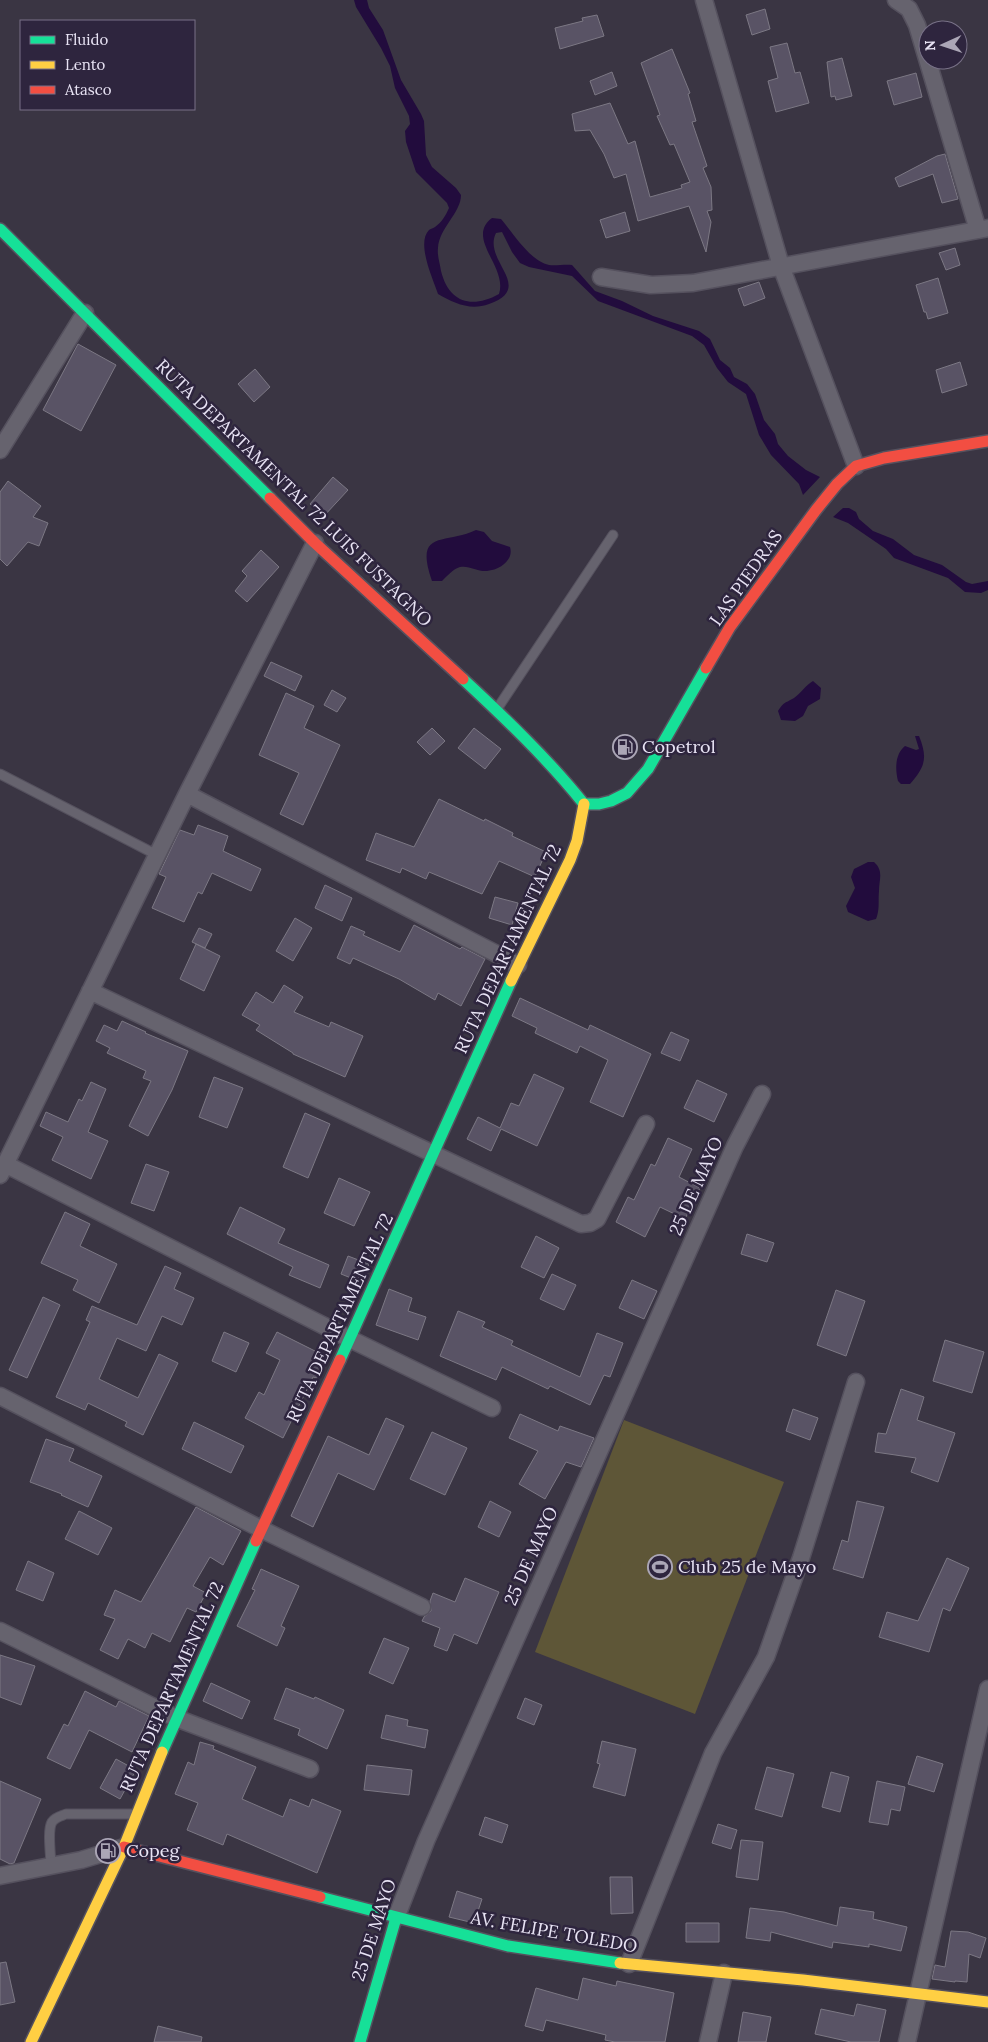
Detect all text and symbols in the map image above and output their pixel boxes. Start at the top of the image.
legend [20,20,195,110]
north arrow [918,20,968,70]
text: Fluido [65,30,108,49]
text: N [921,40,939,52]
text: Lento [65,55,106,74]
text: Atasco [64,80,112,99]
street label: RUTA DEPARTAMENTAL 72 LUIS FUSTAGNO [151,354,437,631]
street label: LAS PIEDRAS [704,525,787,630]
fuel station icon: Copetrol [612,734,638,760]
place label: Copetrol [642,735,716,758]
street label: RUTA DEPARTAMENTAL 72 [449,840,566,1057]
street label: 25 DE MAYO [663,1133,728,1239]
street label: RUTA DEPARTAMENTAL 72 [281,1209,398,1426]
street label: 25 DE MAYO [498,1503,563,1609]
sports icon: Club 25 de Mayo [647,1554,673,1580]
place label: Club 25 de Mayo [678,1555,816,1578]
street label: RUTA DEPARTAMENTAL 72 [115,1578,228,1796]
fuel station icon: Copeg [95,1838,121,1864]
place label: Copeg [126,1839,181,1862]
street label: 25 DE MAYO [346,1876,401,1984]
street label: AV. FELIPE TOLEDO [468,1905,639,1957]

